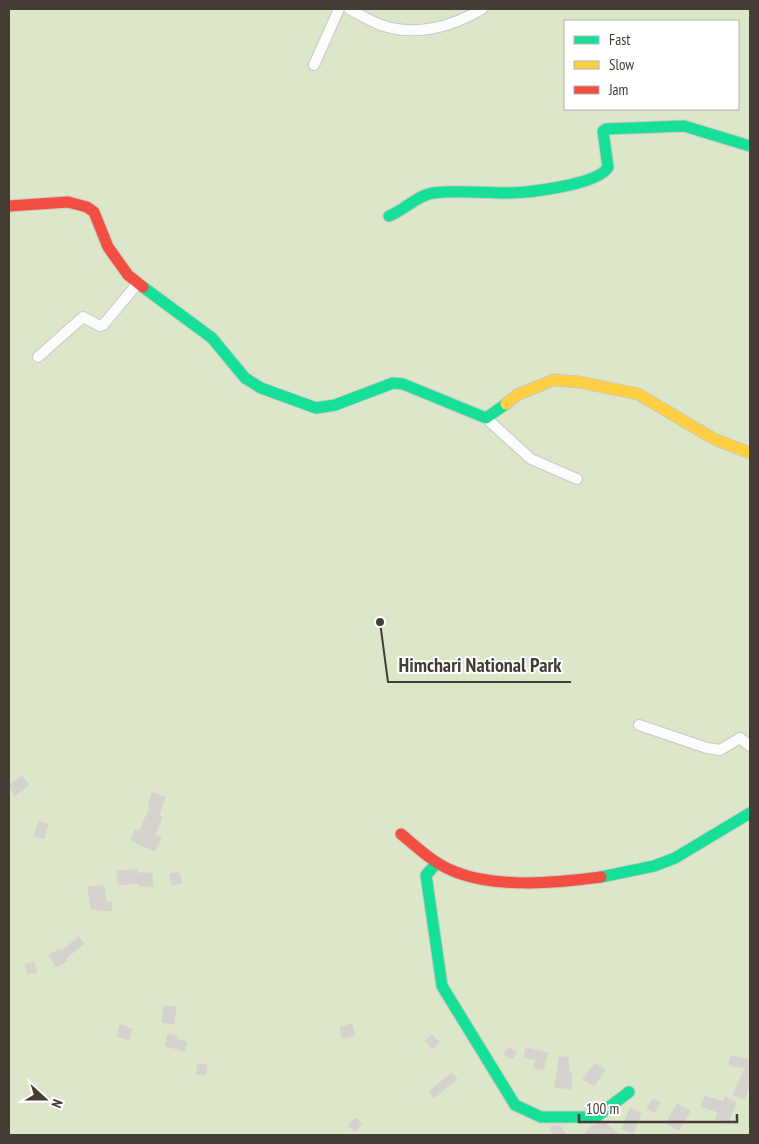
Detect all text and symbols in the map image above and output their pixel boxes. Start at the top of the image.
legend [564,20,739,110]
text: Fast [609,30,630,49]
text: Slow [609,55,634,74]
text: Jam [608,80,628,99]
callout: Himchari National Park [388,647,571,682]
text: Himchari National Park [398,652,562,678]
north arrow [20,1074,70,1124]
scale bar [579,1092,736,1124]
text: N [47,1097,67,1110]
text: 100 m [586,1099,619,1118]

